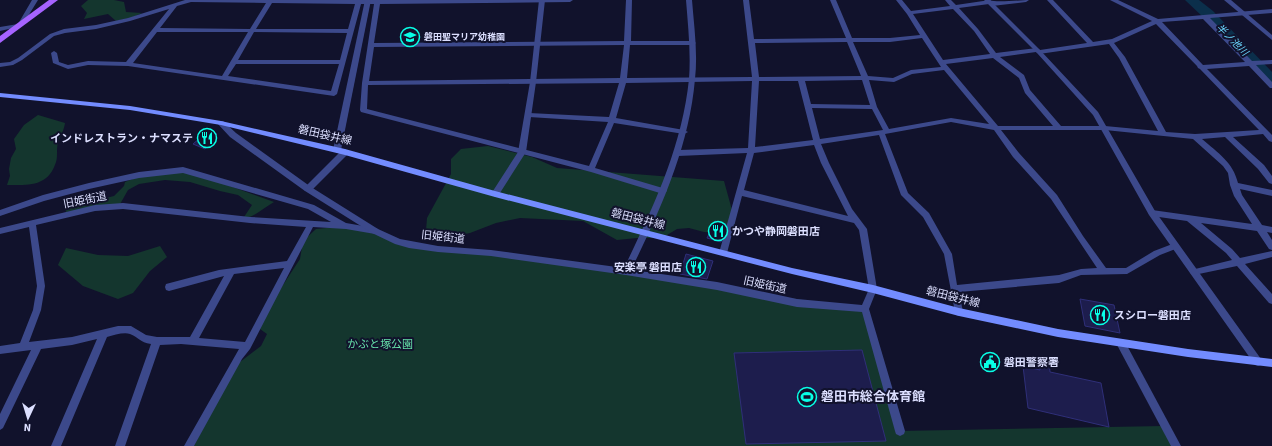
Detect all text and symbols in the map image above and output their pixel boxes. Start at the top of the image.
water label: 半ノ池川 [1213,21,1252,60]
school or university icon: 磐田聖マリア幼稚園 [399,26,421,48]
place label: 磐田聖マリア幼稚園 [424,31,505,44]
street label: 磐田袋井線 [297,122,353,148]
restaurant icon: インドレストラン・ナマステ [196,127,218,149]
place label: インドレストラン・ナマステ [50,131,193,146]
street label: 旧姫街道 [62,188,108,212]
street label: 磐田袋井線 [610,205,666,233]
restaurant icon: かつや静岡磐田店 [707,220,729,242]
place label: かつや静岡磐田店 [732,224,820,239]
street label: 旧姫街道 [420,227,466,247]
restaurant icon: 安楽亭 磐田店 [685,256,707,278]
place label: 安楽亭 磐田店 [614,260,682,275]
street label: 旧姫街道 [742,273,788,297]
street label: 磐田袋井線 [925,283,981,311]
restaurant icon: スシロー磐田店 [1089,304,1111,326]
place label: スシロー磐田店 [1114,308,1191,323]
park label: かぶと塚公園 [347,337,413,352]
public building icon: 磐田警察署 [979,351,1001,373]
place label: 磐田警察署 [1004,355,1059,370]
sports icon: 磐田市総合体育館 [796,386,818,408]
place label: 磐田市総合体育館 [821,388,925,406]
north arrow [8,398,48,438]
text: N [23,420,32,435]

